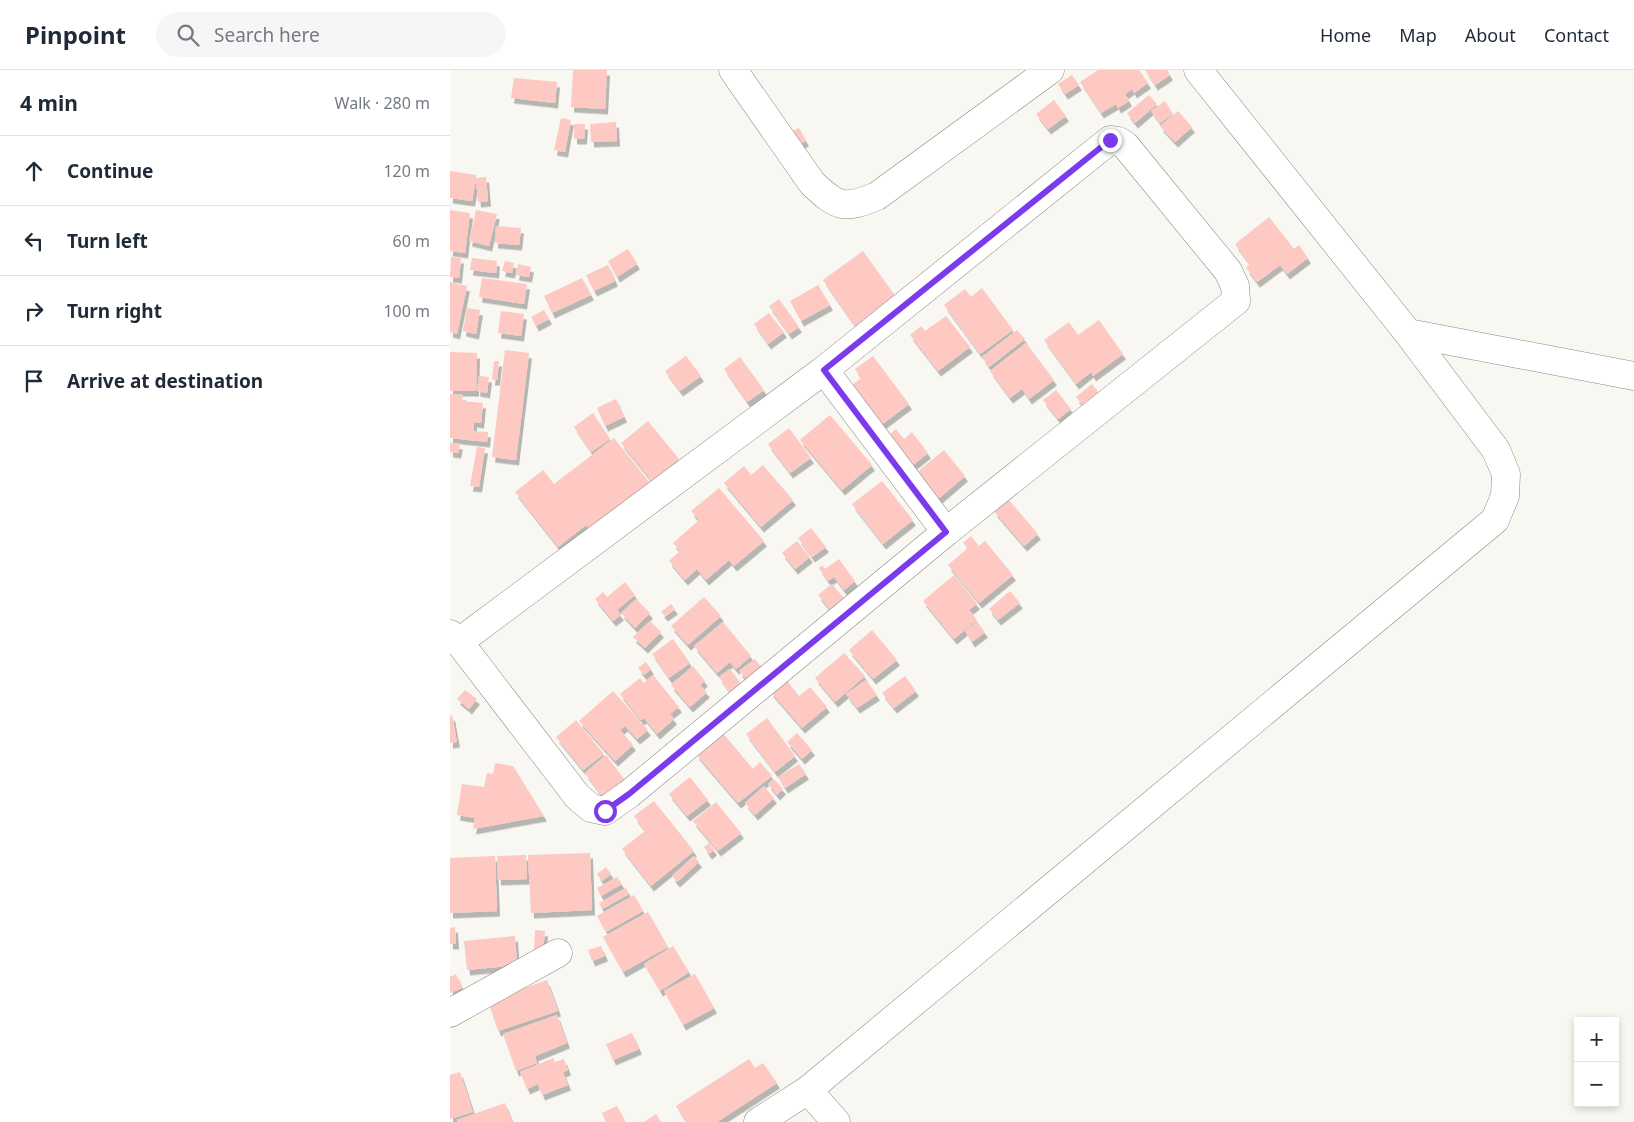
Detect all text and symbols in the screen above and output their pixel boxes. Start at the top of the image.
search box [156,12,506,57]
text: Pinpoint [25,18,126,51]
icon: search [174,21,202,49]
text: Search here [214,22,320,48]
text: Home [1320,23,1371,47]
text: Map [1399,23,1437,47]
text: About [1465,23,1516,47]
text: Contact [1544,23,1609,47]
text: 4 min [20,89,78,117]
text: Walk · 280 m [335,92,430,114]
route end [1099,129,1122,152]
icon: ahead [20,157,48,185]
text: Continue [67,158,153,184]
text: 120 m [383,160,430,182]
icon: left [20,227,48,255]
text: Turn left [67,228,148,254]
text: 60 m [393,230,430,252]
icon: right [20,297,48,325]
text: Turn right [67,298,162,324]
text: 100 m [383,300,430,322]
icon: arrive [20,367,48,395]
text: Arrive at destination [67,368,263,394]
route start [594,800,617,823]
map controls [1574,1017,1619,1107]
button: + [1574,1017,1619,1062]
button: − [1574,1062,1619,1107]

